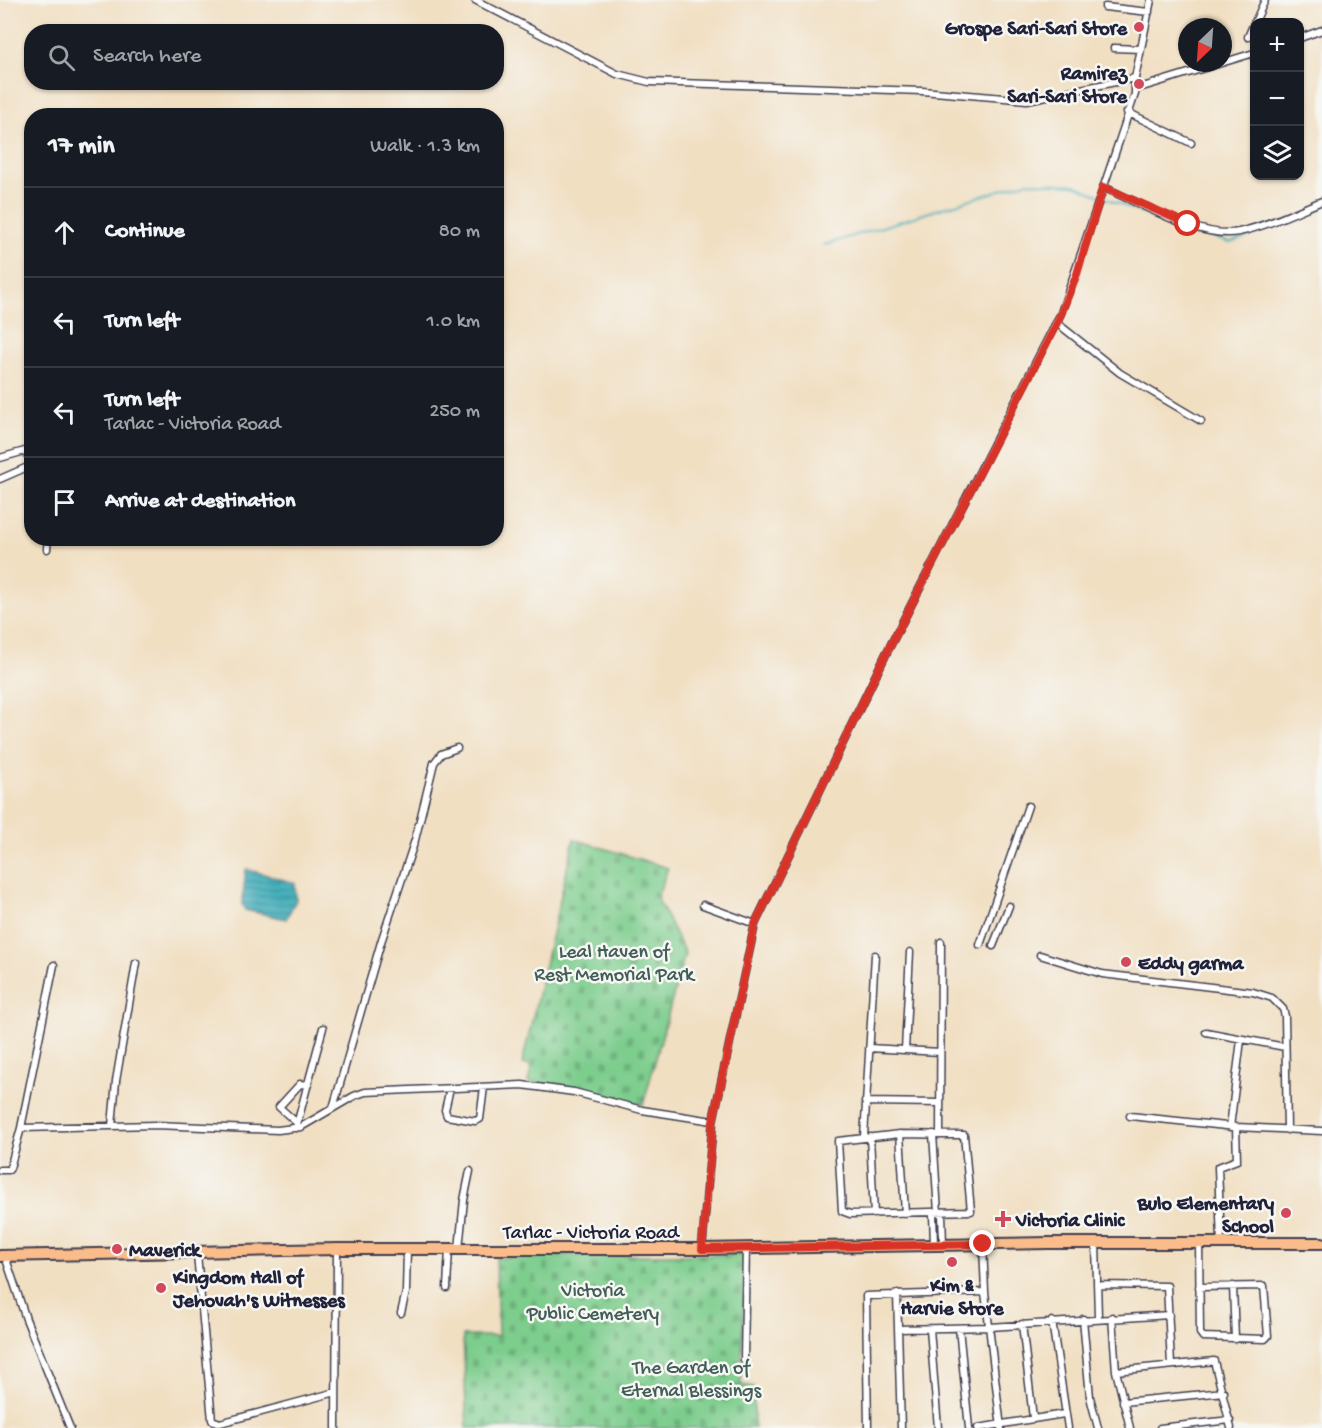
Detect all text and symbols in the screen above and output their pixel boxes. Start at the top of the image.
north arrow [1178,18,1232,72]
map controls [1250,18,1304,180]
button: + [1250,18,1304,72]
place label: Grospe Sari-Sari Store [945,19,1128,42]
marker: Grospe Sari-Sari Store [1132,20,1146,34]
search box [24,24,504,90]
icon: search [45,41,78,74]
text: Search here [93,44,201,70]
place label: Ramirez Sari-Sari Store [1007,64,1128,110]
button: − [1250,72,1304,126]
marker: Ramirez Sari-Sari Store [1132,77,1146,91]
button: layers [1250,126,1304,180]
text: 17 min [48,132,115,163]
text: Walk · 1.3 km [370,136,480,159]
route start [1174,210,1200,236]
icon: ahead [48,216,81,249]
text: Continue [105,219,185,245]
text: 80 m [439,221,480,244]
icon: left [48,306,81,339]
text: Turn left [105,309,179,335]
text: 1.0 km [426,311,480,334]
text: Turn left [105,388,179,414]
icon: left [48,396,81,429]
text: 250 m [429,401,480,424]
text: Tarlac - Victoria Road [105,414,281,437]
icon: arrive [48,486,81,519]
text: Arrive at destination [105,489,295,515]
park label: Leal Haven of Rest Memorial Park [534,942,696,988]
place label: Eddy garma [1138,954,1244,977]
marker: Eddy garma [1119,955,1133,969]
place label: Bulo Elementary School [1136,1194,1275,1240]
marker: Bulo Elementary School [1279,1206,1293,1220]
marker: Victoria Clinic [994,1210,1012,1228]
place label: Victoria Clinic [1015,1211,1125,1234]
street label: Tarlac - Victoria Road [502,1223,681,1246]
route end [969,1230,995,1256]
place label: Maverick [129,1241,202,1264]
marker: Maverick [110,1242,124,1256]
marker: Kim & Harvie Store [945,1255,959,1269]
place label: Kingdom Hall of Jehovah's Witnesses [172,1268,346,1314]
place label: Kim & Harvie Store [900,1276,1004,1322]
marker: Kingdom Hall of Jehovah's Witnesses [154,1281,168,1295]
park label: Victoria Public Cemetery [526,1281,659,1327]
park label: The Garden of Eternal Blessings [621,1358,762,1404]

